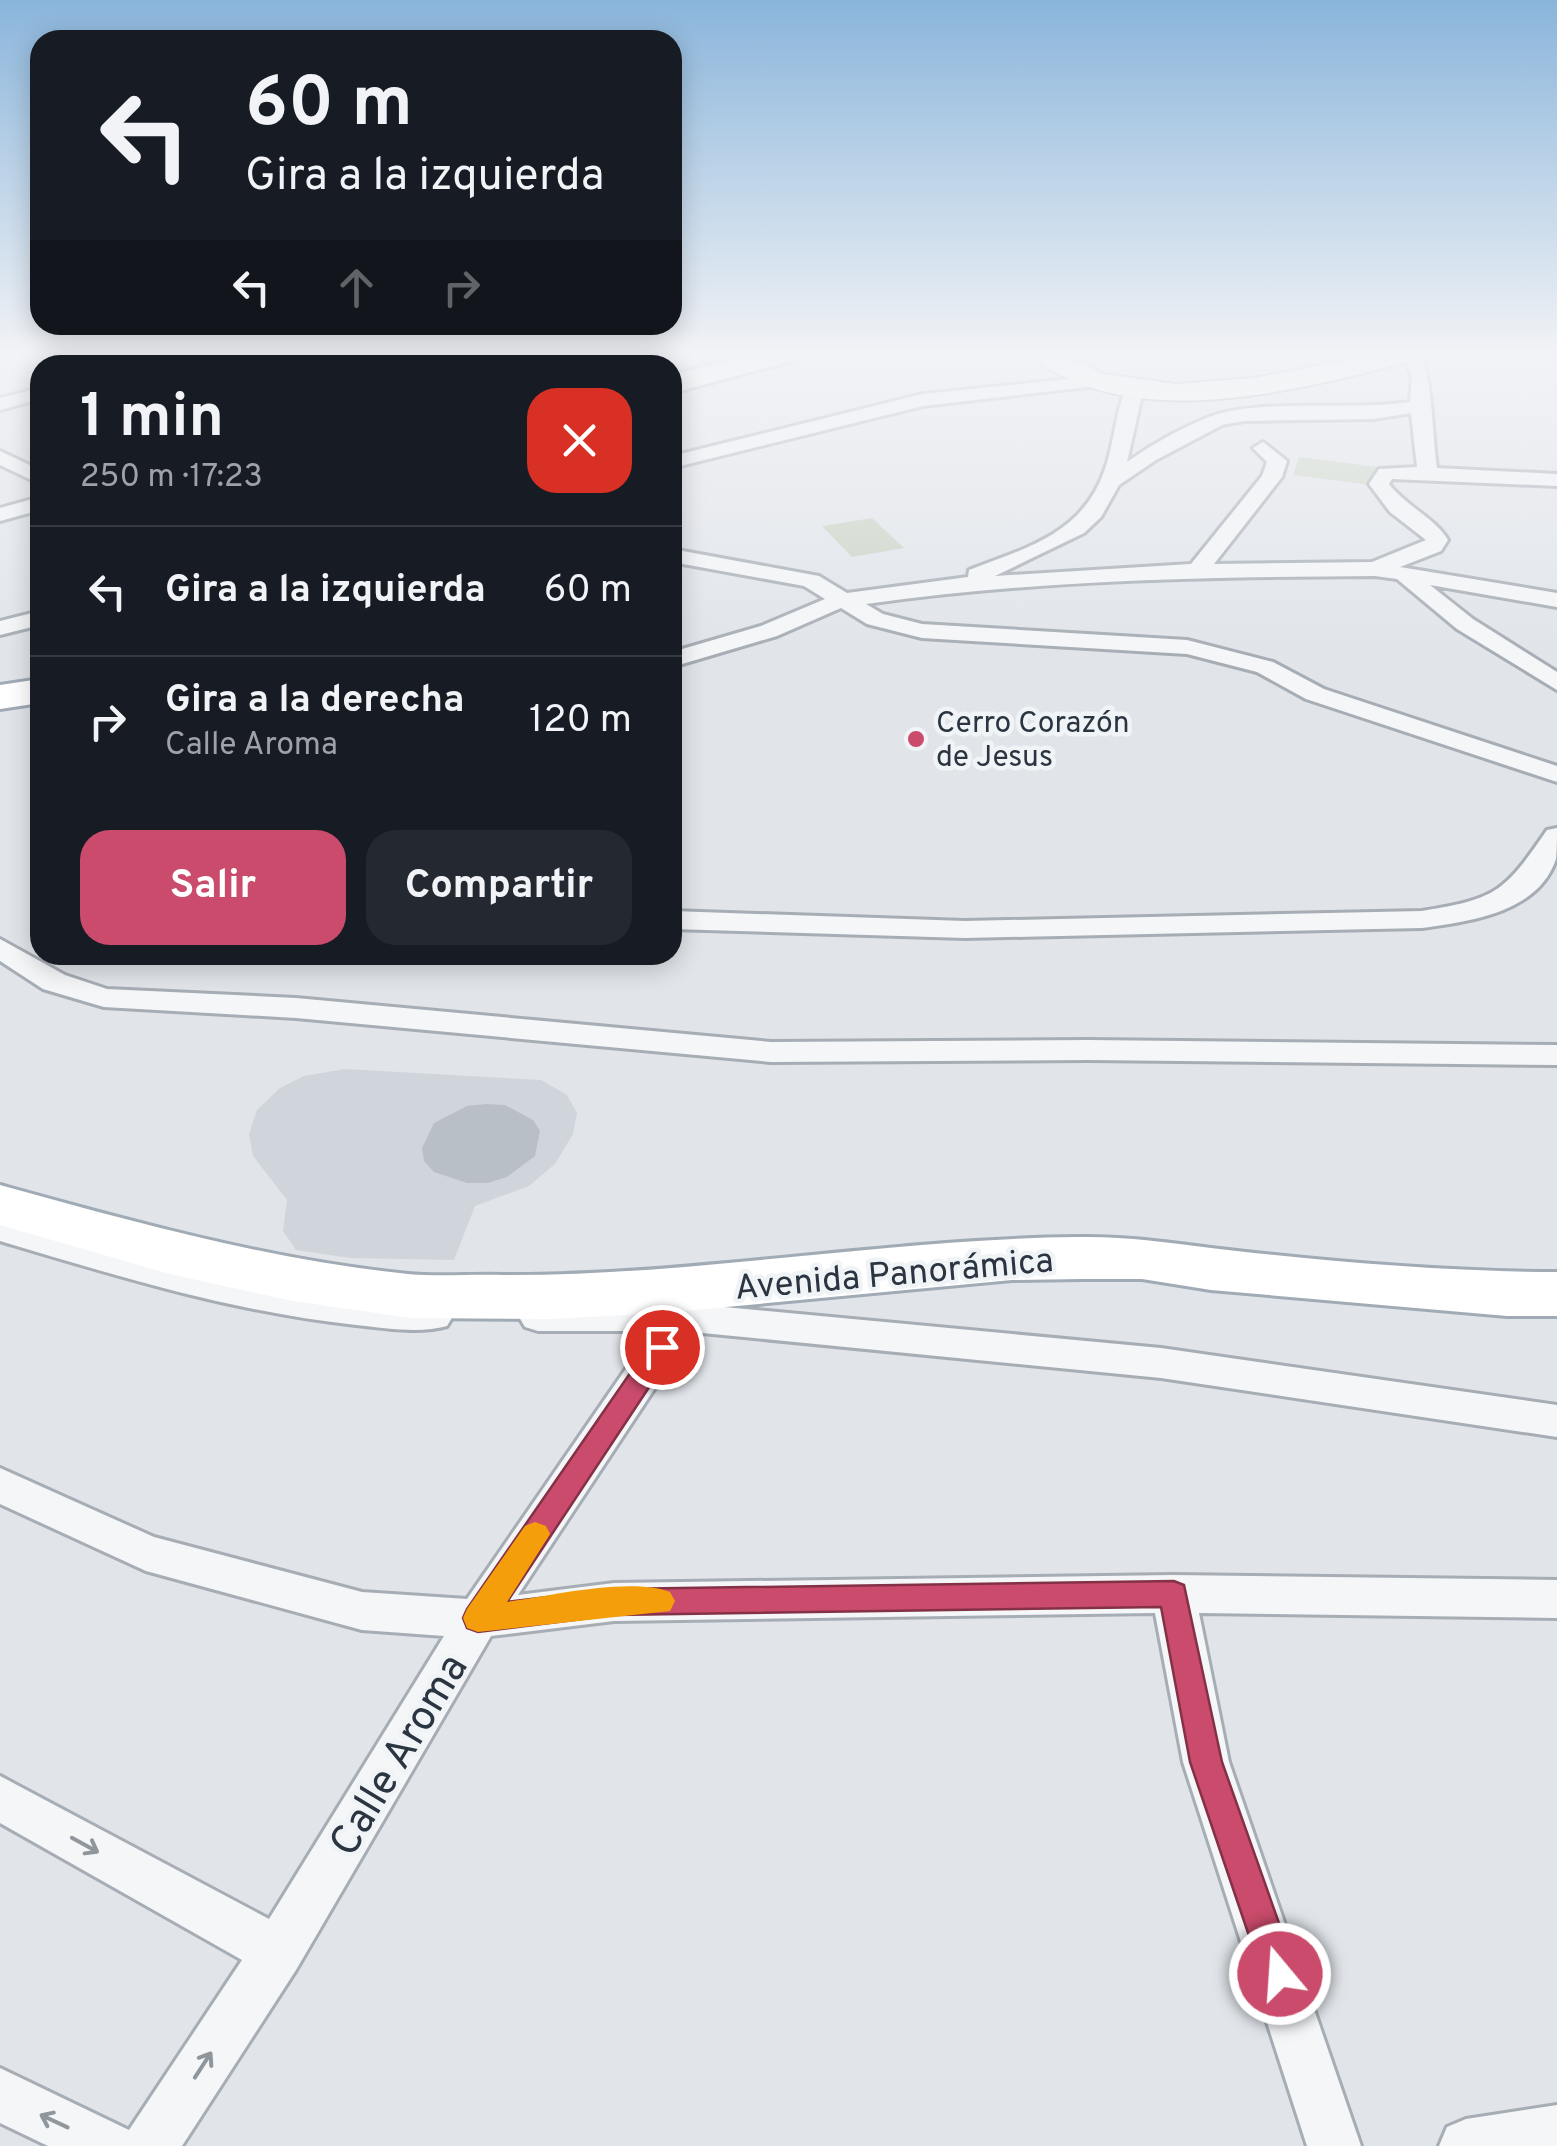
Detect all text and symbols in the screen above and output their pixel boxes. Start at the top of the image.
text: 60 m [245,62,413,151]
icon: left [80,70,210,200]
text: Gira a la izquierda [245,149,604,206]
icon: left [224,260,279,315]
icon: ahead [329,260,384,315]
icon: right [434,260,489,315]
text: 1 min [80,382,224,458]
button: close [527,388,632,493]
text: 250 m · 17:23 [80,458,263,498]
icon: left [80,564,135,619]
text: Gira a la izquierda [165,567,486,616]
text: 60 m [544,567,632,616]
text: Gira a la derecha [165,677,464,726]
icon: right [80,694,135,749]
text: 120 m [529,697,632,746]
place label: Cerro Corazón de Jesus [936,706,1130,777]
text: Calle Aroma [165,726,338,766]
marker: Cerro Corazón de Jesus [905,728,927,750]
button: Salir [80,830,346,945]
button: Compartir [366,830,632,945]
street label: Avenida Panorámica [733,1240,1055,1312]
pin [620,1305,705,1390]
icon: arrive [635,1320,690,1375]
street label: Calle Aroma [320,1645,482,1867]
one-way arrow [70,1836,99,1856]
position arrow [1228,1922,1332,2026]
one-way arrow [193,2051,214,2079]
one-way arrow [40,2110,70,2129]

